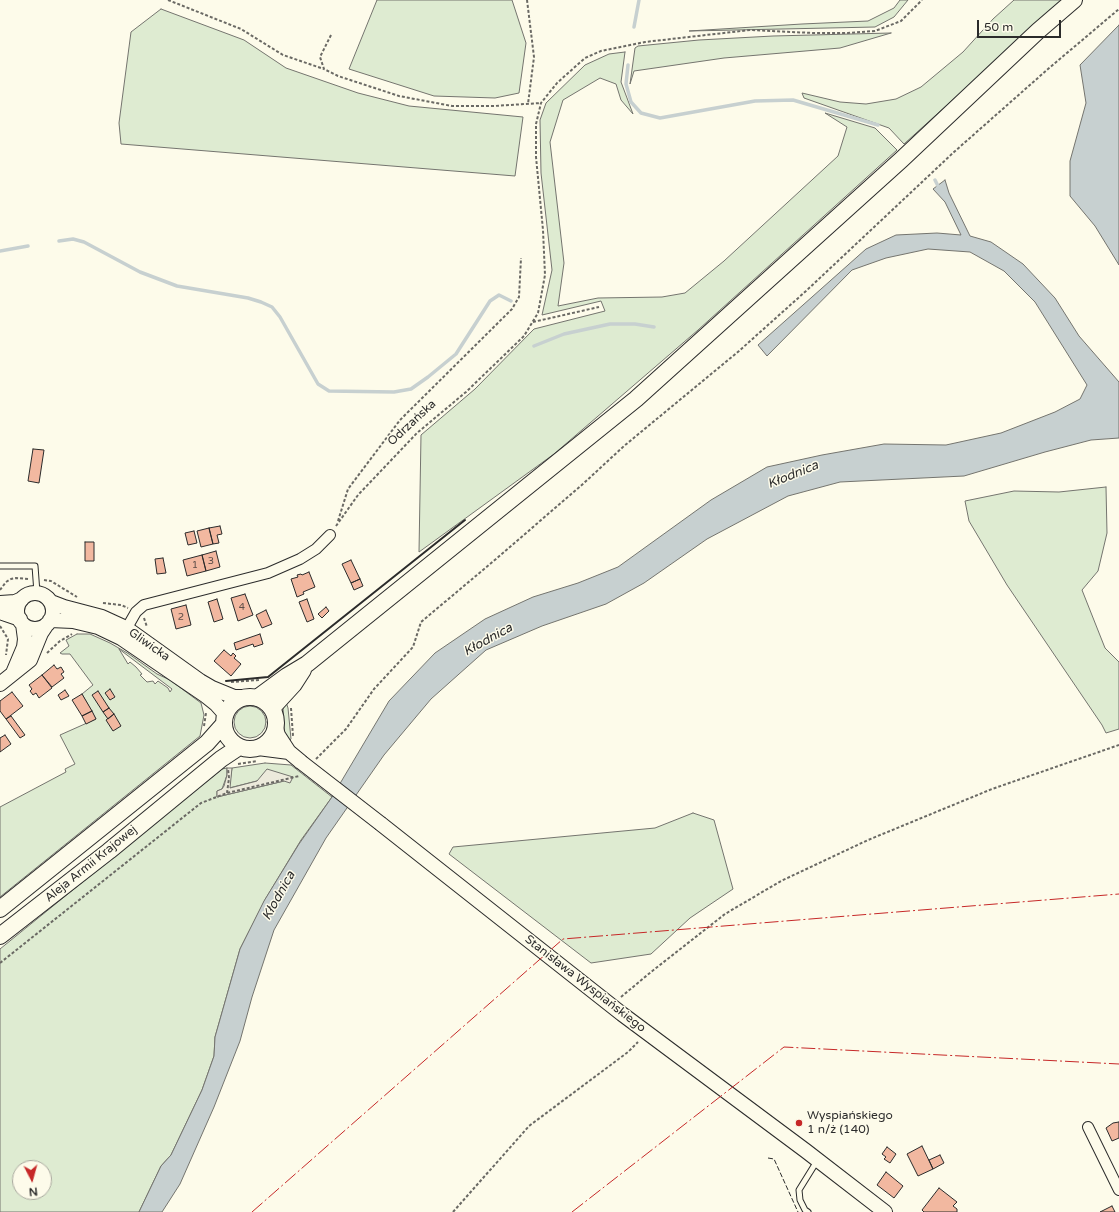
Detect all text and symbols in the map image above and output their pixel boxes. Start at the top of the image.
scale bar [979,12,1063,38]
text: 50 m [984,20,1013,34]
street label: Odrzańska [385,397,439,449]
water label: Kłodnica [765,458,821,492]
house number: 3 [208,555,214,567]
house number: 1 [192,559,198,571]
house number: 4 [239,601,245,613]
house number: 2 [178,611,184,623]
water label: Kłodnica [461,620,515,660]
street label: Gliwicka [126,626,172,664]
street label: Aleja Armii Krajowej [42,823,140,905]
water label: Kłodnica [259,869,299,923]
street label: Stanisława Wyspiańskiego [522,932,648,1036]
place label: Wyspiańskiego 1 n/ż (140) [807,1109,893,1137]
marker: Wyspiańskiego 1 n/ż (140) [794,1118,804,1128]
north arrow [12,1160,52,1200]
text: N [28,1185,38,1198]

